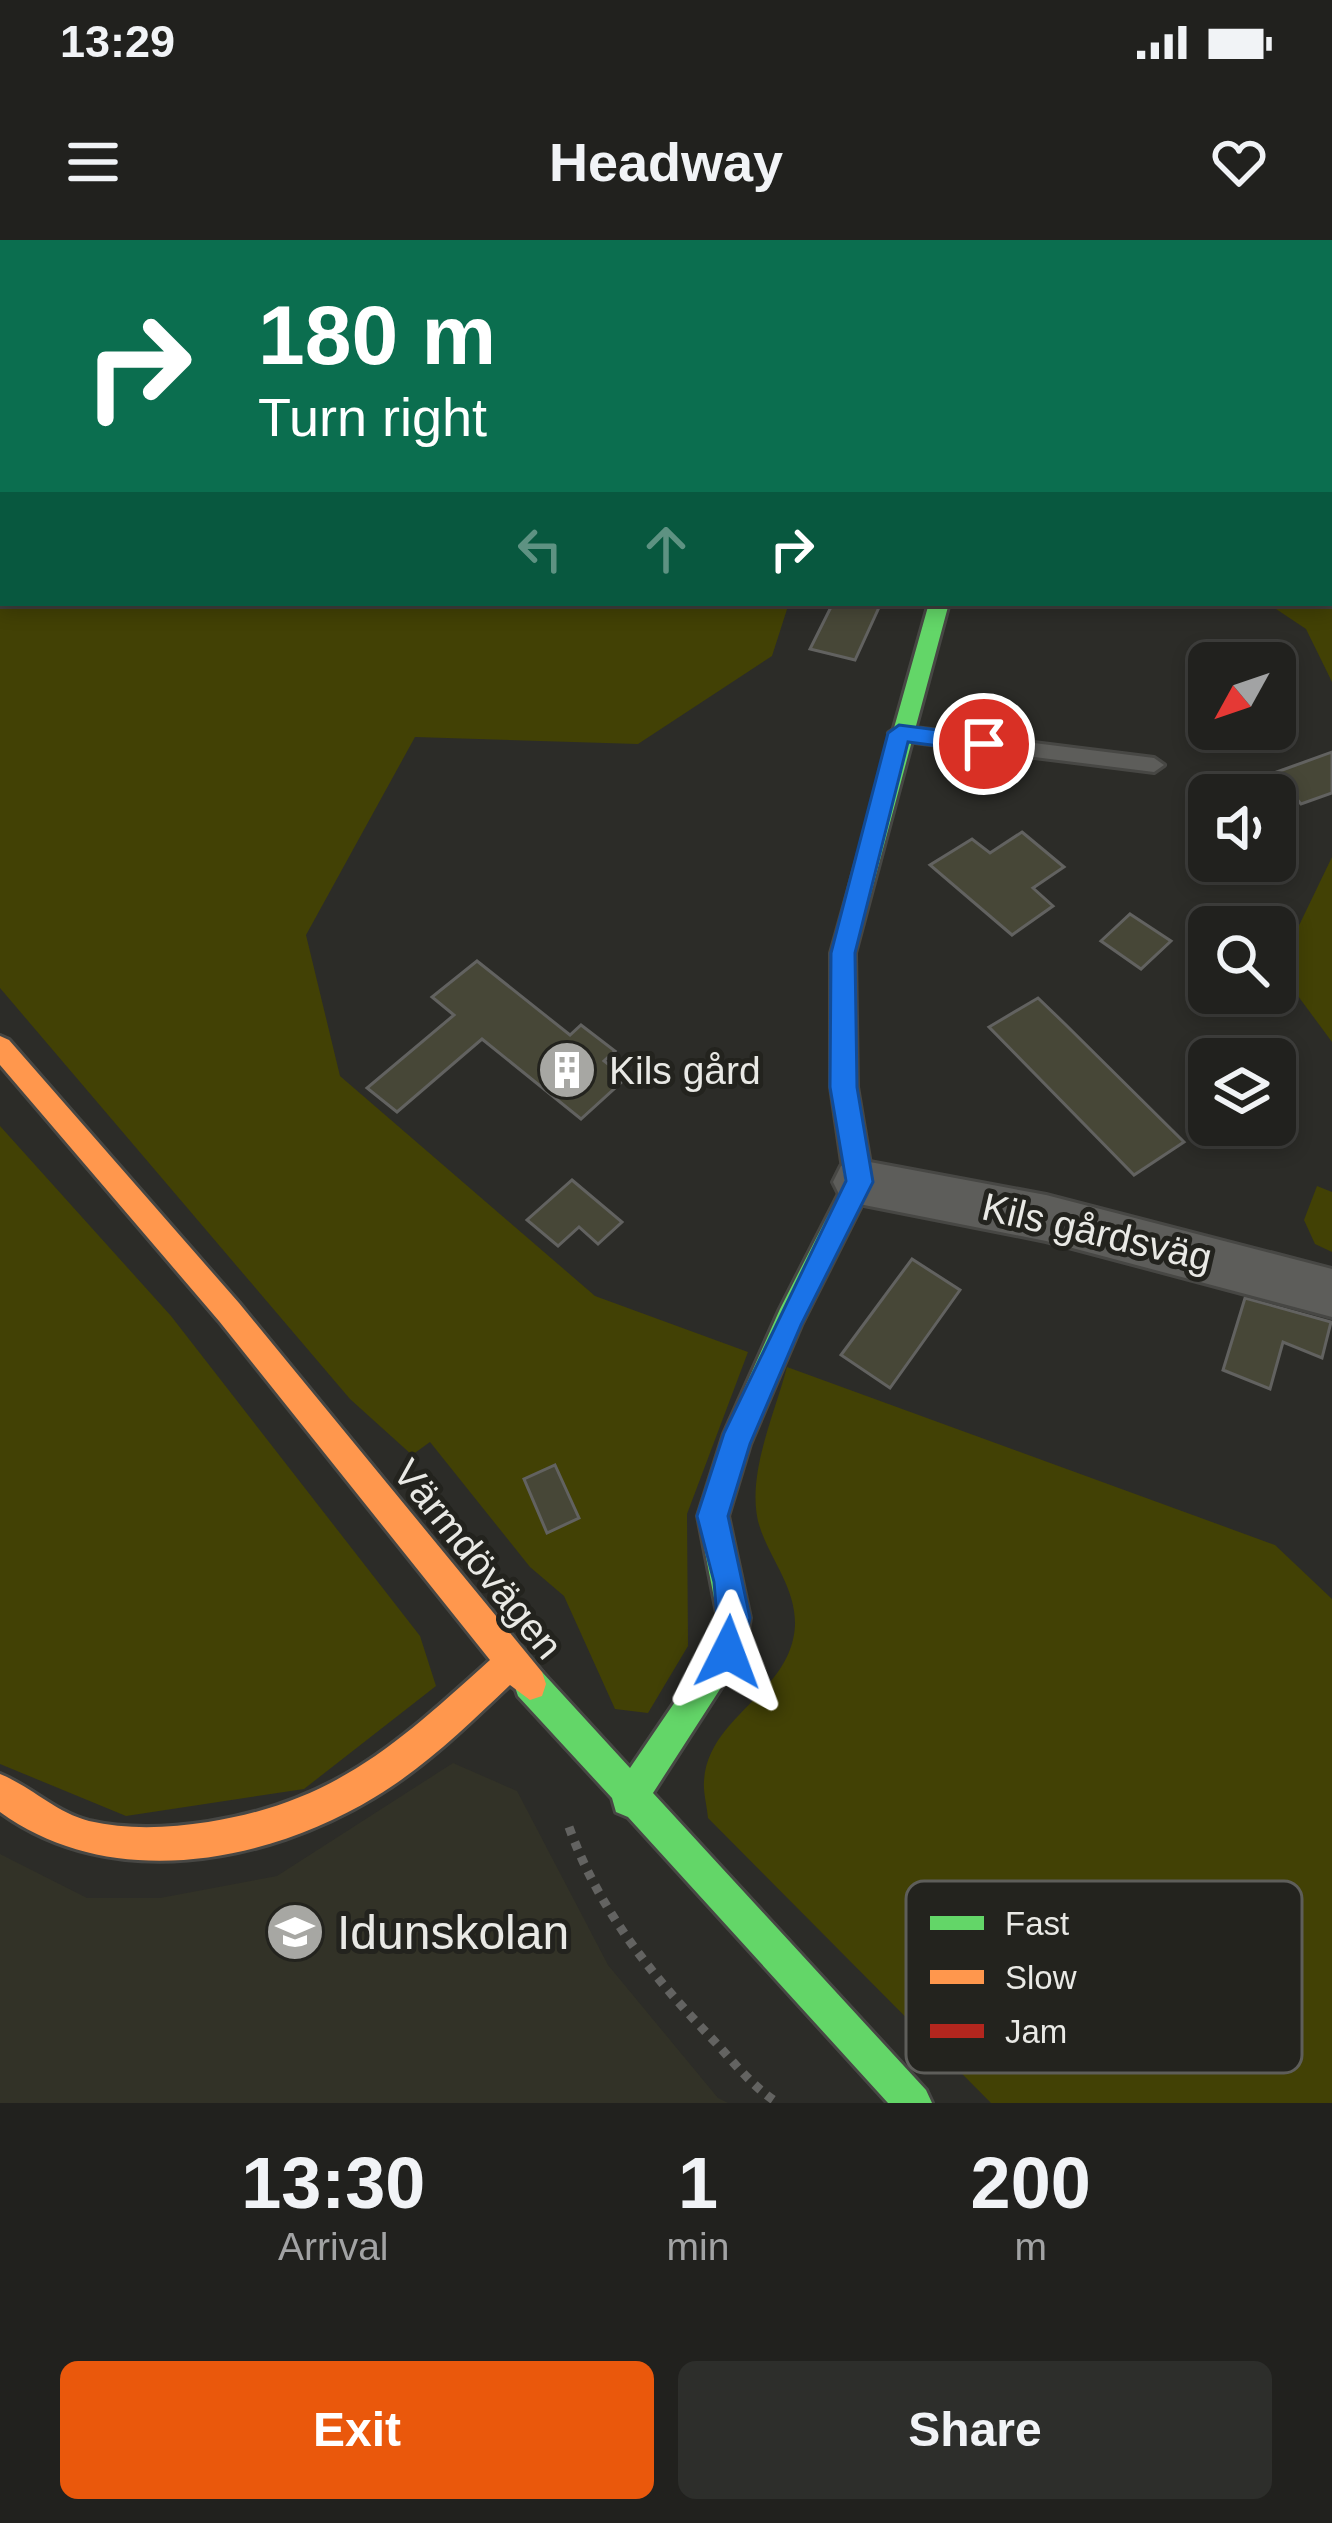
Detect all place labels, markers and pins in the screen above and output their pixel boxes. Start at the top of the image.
pin [933,693,1035,795]
building icon: Kils gård [536,1039,598,1101]
place label: Kils gård [609,1049,761,1092]
school or university icon: Idunskolan [264,1901,326,1963]
place label: Idunskolan [337,1906,569,1959]

